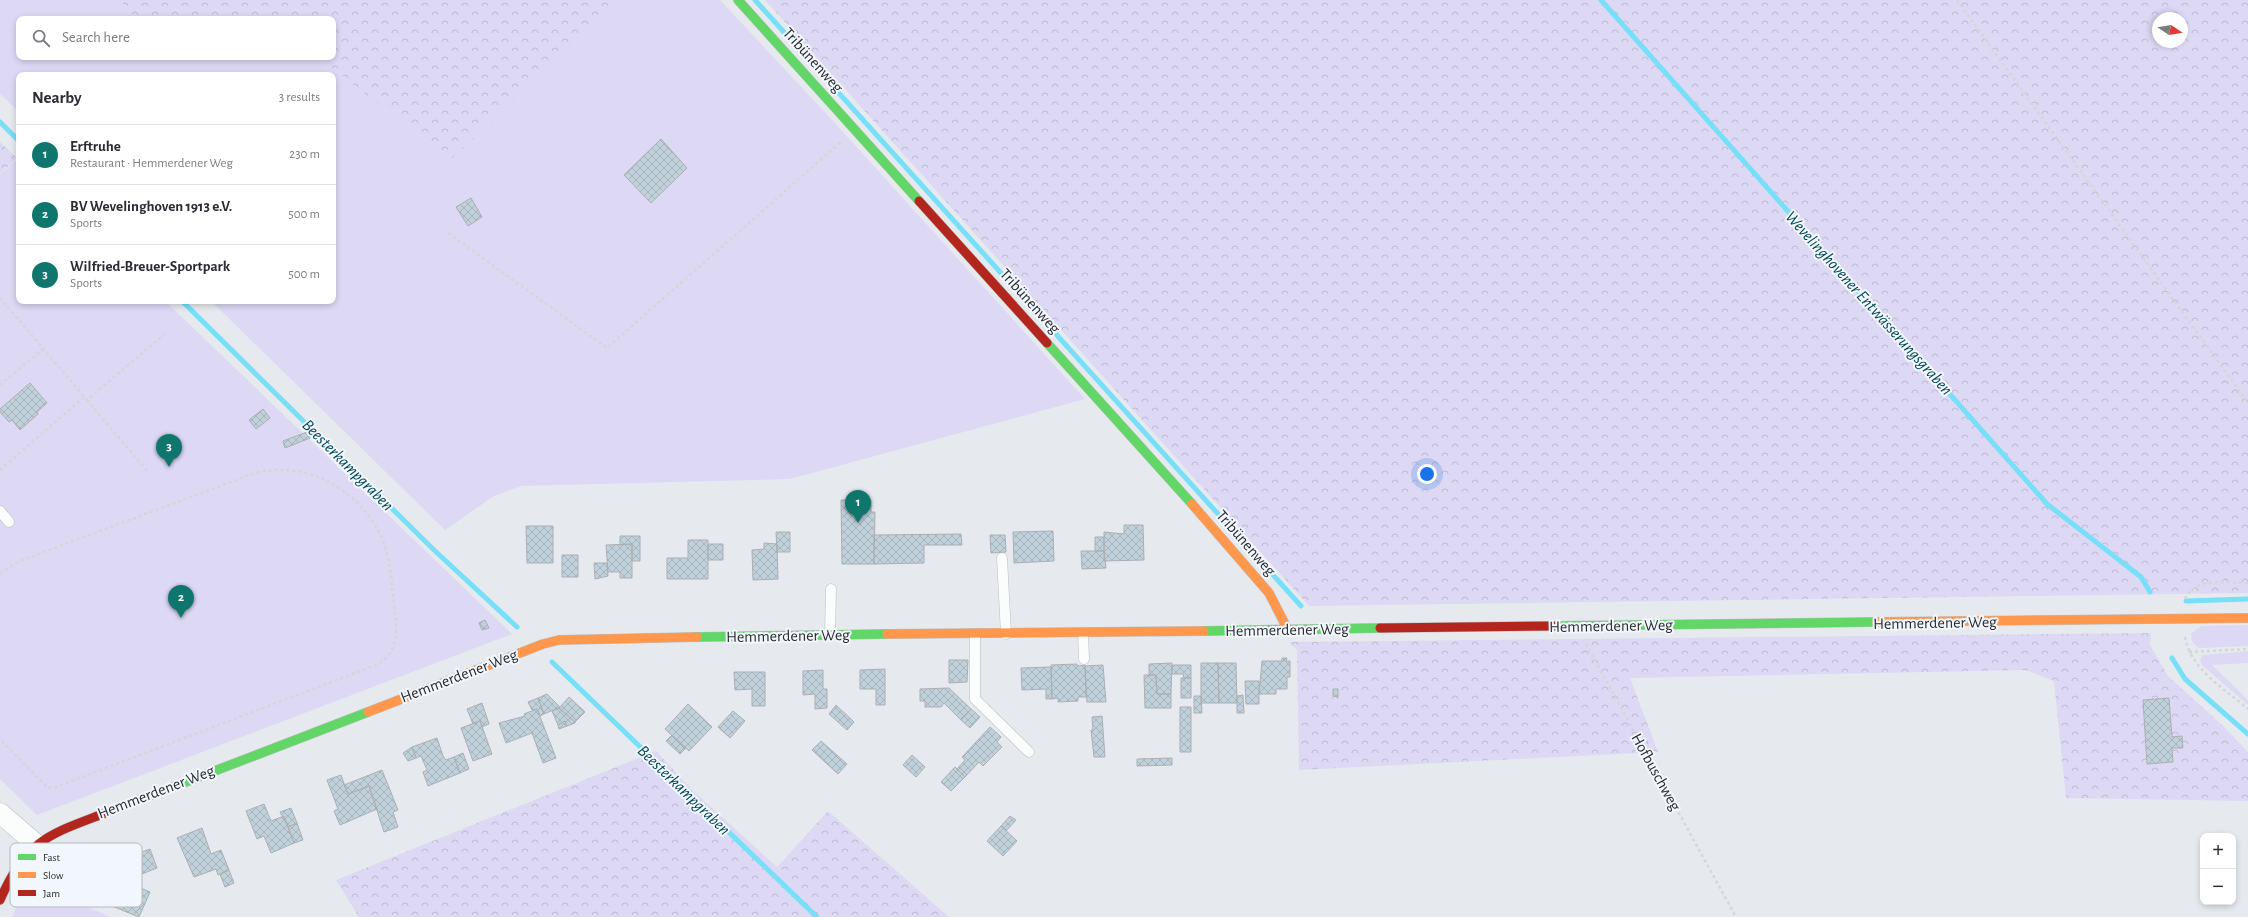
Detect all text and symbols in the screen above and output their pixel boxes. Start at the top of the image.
north arrow [2152,12,2188,48]
search box [16,16,336,60]
street label: Tribünenweg [780,24,846,96]
icon: search [30,27,52,49]
text: Search here [62,30,130,45]
text: Nearby [32,89,82,106]
text: 3 results [279,91,320,104]
text: Erftruhe [70,139,121,154]
text: 1 [43,148,47,161]
text: 230 m [289,148,320,161]
text: Restaurant · Hemmerdener Weg [70,157,233,170]
text: BV Wevelinghoven 1913 e.V. [70,199,232,214]
text: 2 [42,208,48,221]
text: 500 m [288,208,320,221]
water label: Wevelinghovener Entwässerungsgraben [1782,208,1956,398]
text: Sports [70,217,102,230]
text: Wilfried-Breuer-Sportpark [70,259,230,274]
street label: Tribünenweg [997,265,1063,337]
text: 3 [42,268,48,281]
text: 500 m [288,268,320,281]
text: Sports [70,277,102,290]
water label: Beesterkampgraben [298,416,397,515]
pin: 3 [156,434,182,467]
your location [1417,464,1437,484]
pin: 1 [845,490,871,523]
street label: Tribünenweg [1213,507,1279,579]
pin: 2 [168,585,194,618]
street label: Hemmerdener Weg [1873,614,1997,632]
street label: Hemmerdener Weg [1549,617,1673,635]
street label: Hemmerdener Weg [1225,621,1349,639]
street label: Hemmerdener Weg [726,627,850,645]
street label: Hemmerdener Weg [398,646,520,706]
street label: Hofbuschweg [1628,731,1684,813]
water label: Beesterkampgraben [634,742,734,839]
street label: Hemmerdener Weg [95,762,217,822]
map controls [2200,833,2236,905]
button: + [2200,833,2236,869]
legend [10,843,142,907]
text: Fast [43,852,61,863]
button: − [2200,869,2236,905]
text: Slow [43,870,64,881]
text: Jam [43,888,60,899]

